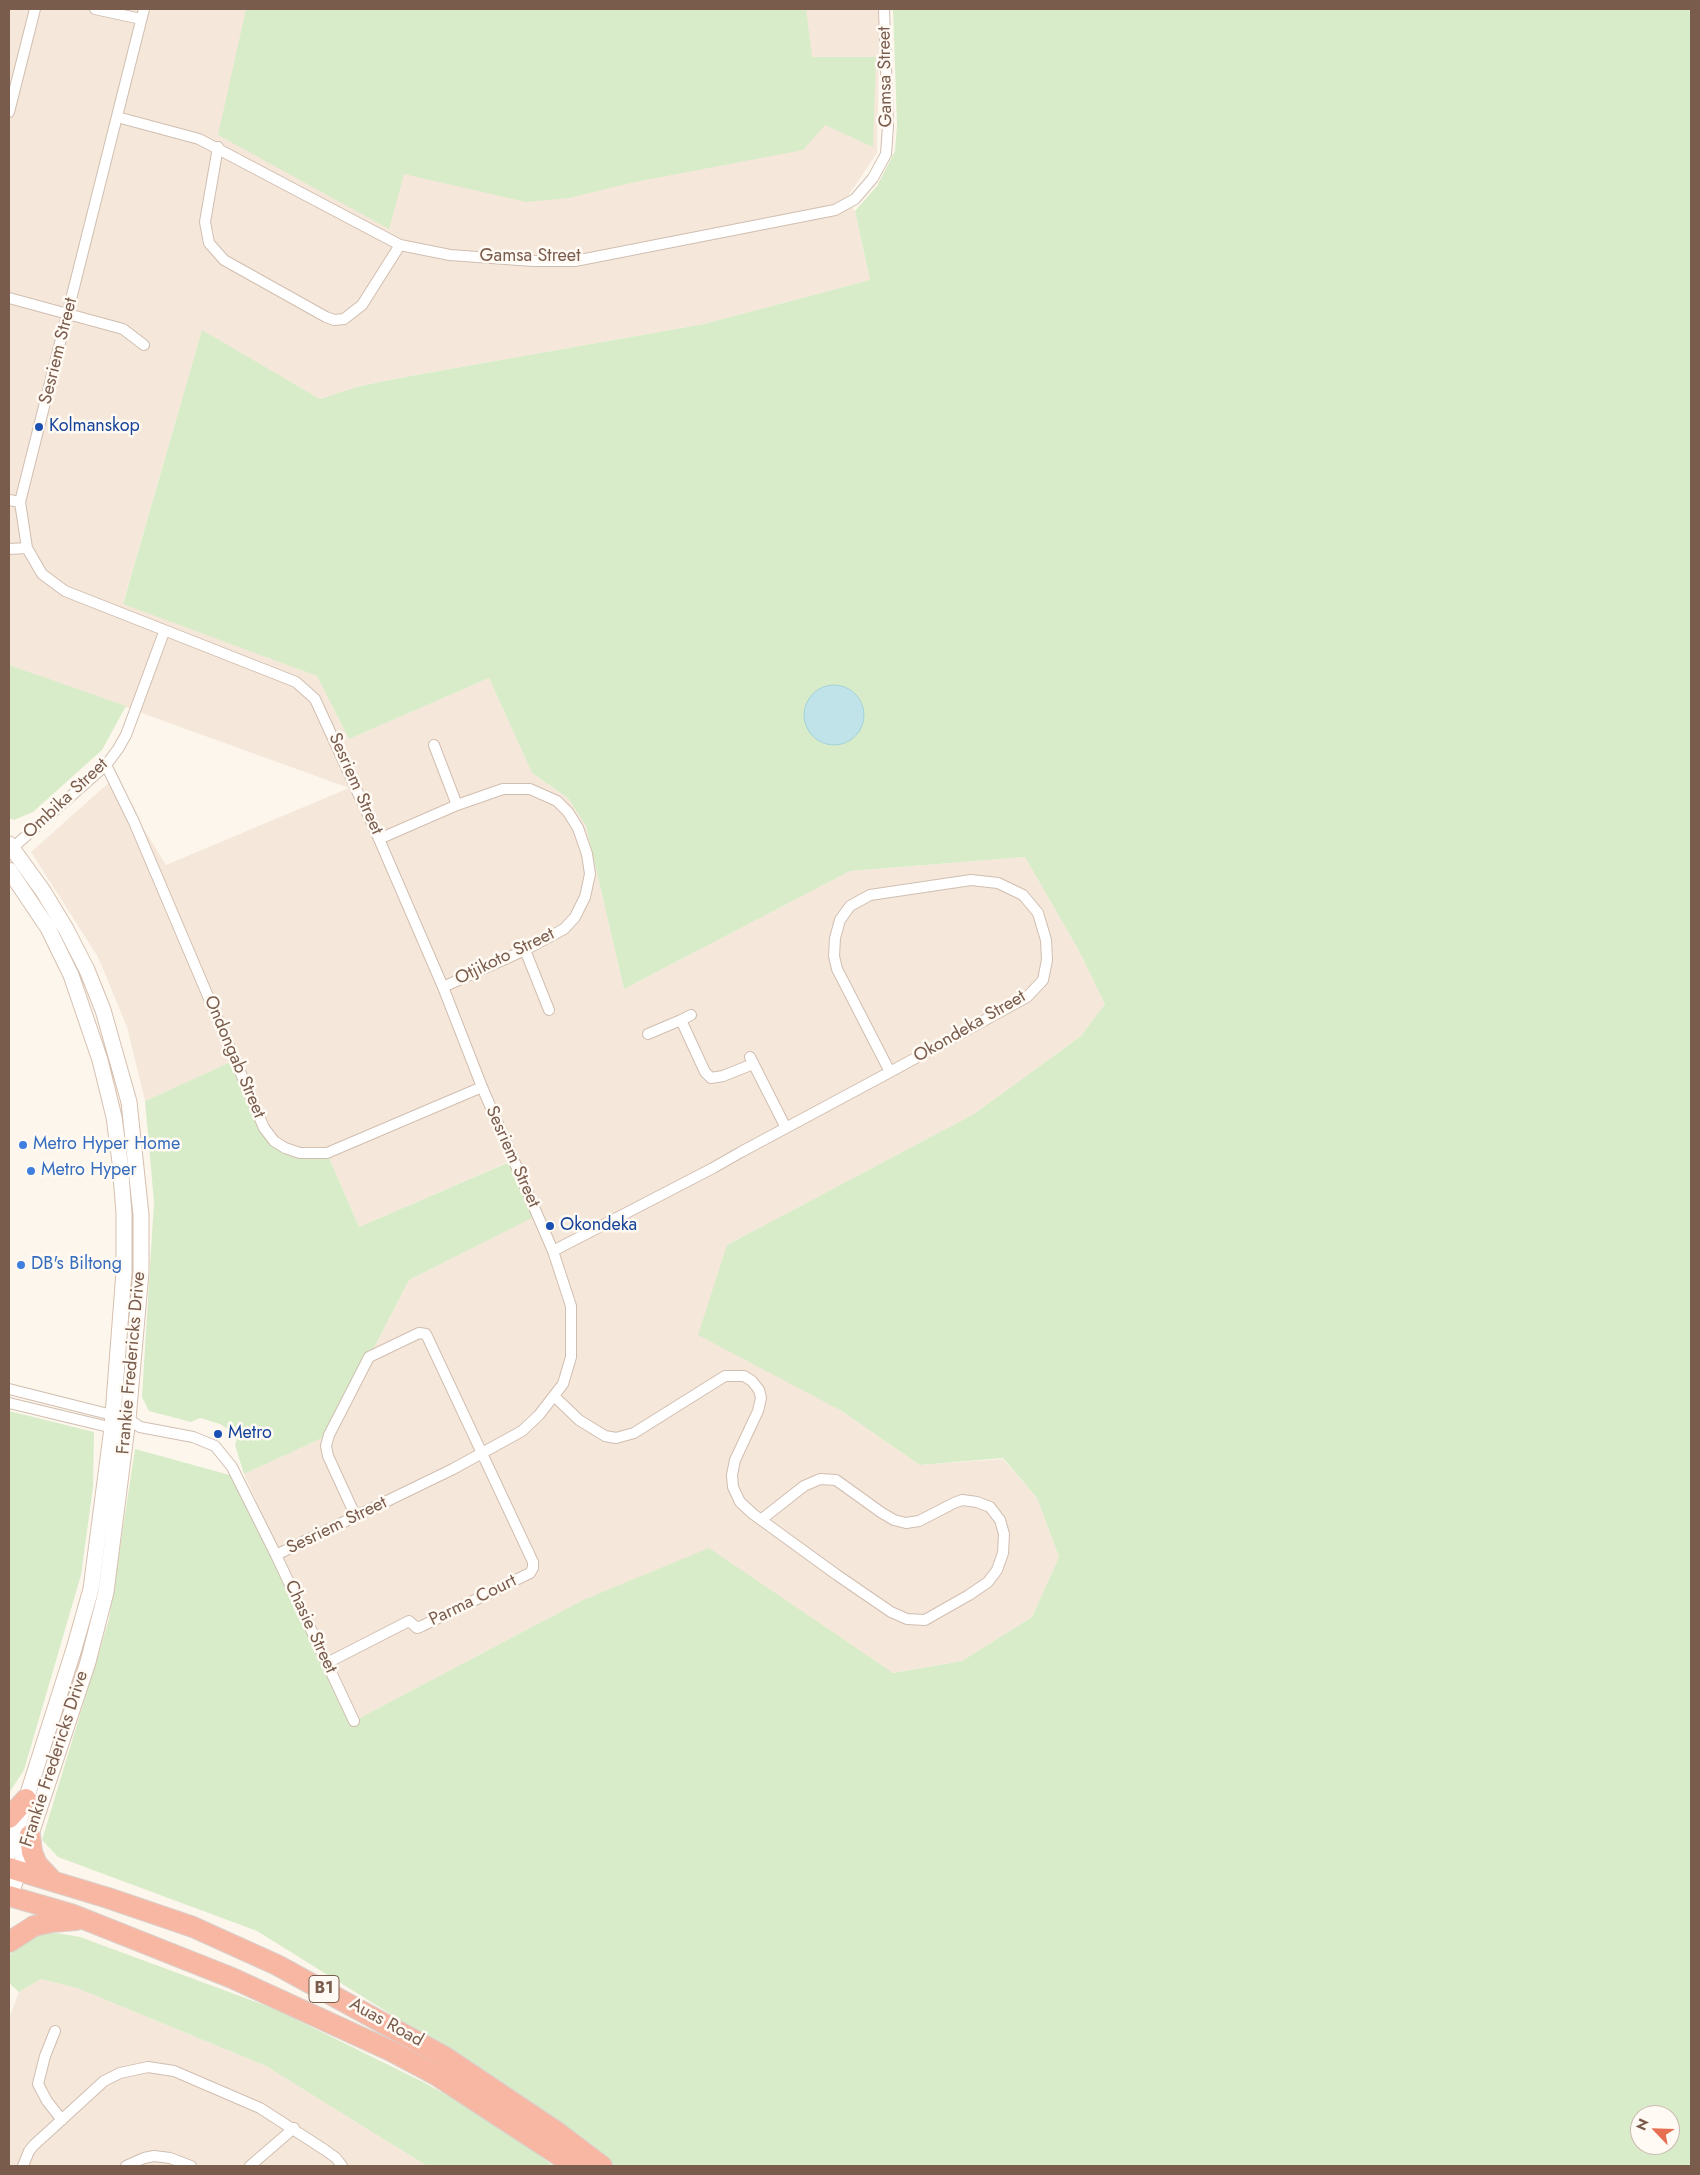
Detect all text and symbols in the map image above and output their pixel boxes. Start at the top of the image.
street label: Gamsa Street [874,26,898,128]
street label: Gamsa Street [480,246,580,268]
street label: Sesriem Street [35,296,83,406]
place label: Kolmanskop [49,416,140,438]
marker: Kolmanskop [33,421,45,433]
street label: Sesriem Street [323,730,387,838]
street label: Ombika Street [19,754,113,844]
street label: Otjikoto Street [452,924,558,990]
street label: Okondeka Street [910,986,1030,1068]
street label: Ondongab Street [199,993,269,1121]
street label: Sesriem Street [480,1103,544,1211]
place label: Metro Hyper Home [33,1134,180,1156]
marker: Metro Hyper Home [17,1139,29,1151]
place label: Metro Hyper [41,1160,137,1182]
marker: Metro Hyper [25,1165,37,1177]
place label: Okondeka [560,1215,637,1237]
marker: Okondeka [544,1220,556,1232]
place label: DB's Biltong [31,1254,122,1276]
marker: DB's Biltong [15,1259,27,1271]
street label: Frankie Fredericks Drive [113,1271,151,1455]
place label: Metro [228,1423,272,1445]
marker: Metro [212,1428,224,1440]
street label: Sesriem Street [283,1492,391,1560]
street label: Parma Court [426,1571,520,1631]
street label: Chasie Street [279,1577,341,1677]
street label: Frankie Fredericks Drive [16,1668,94,1850]
road number: B1 [309,1976,339,2002]
street label: Auas Road [345,1994,427,2052]
north arrow [1630,2105,1680,2155]
text: N [1631,2115,1654,2133]

